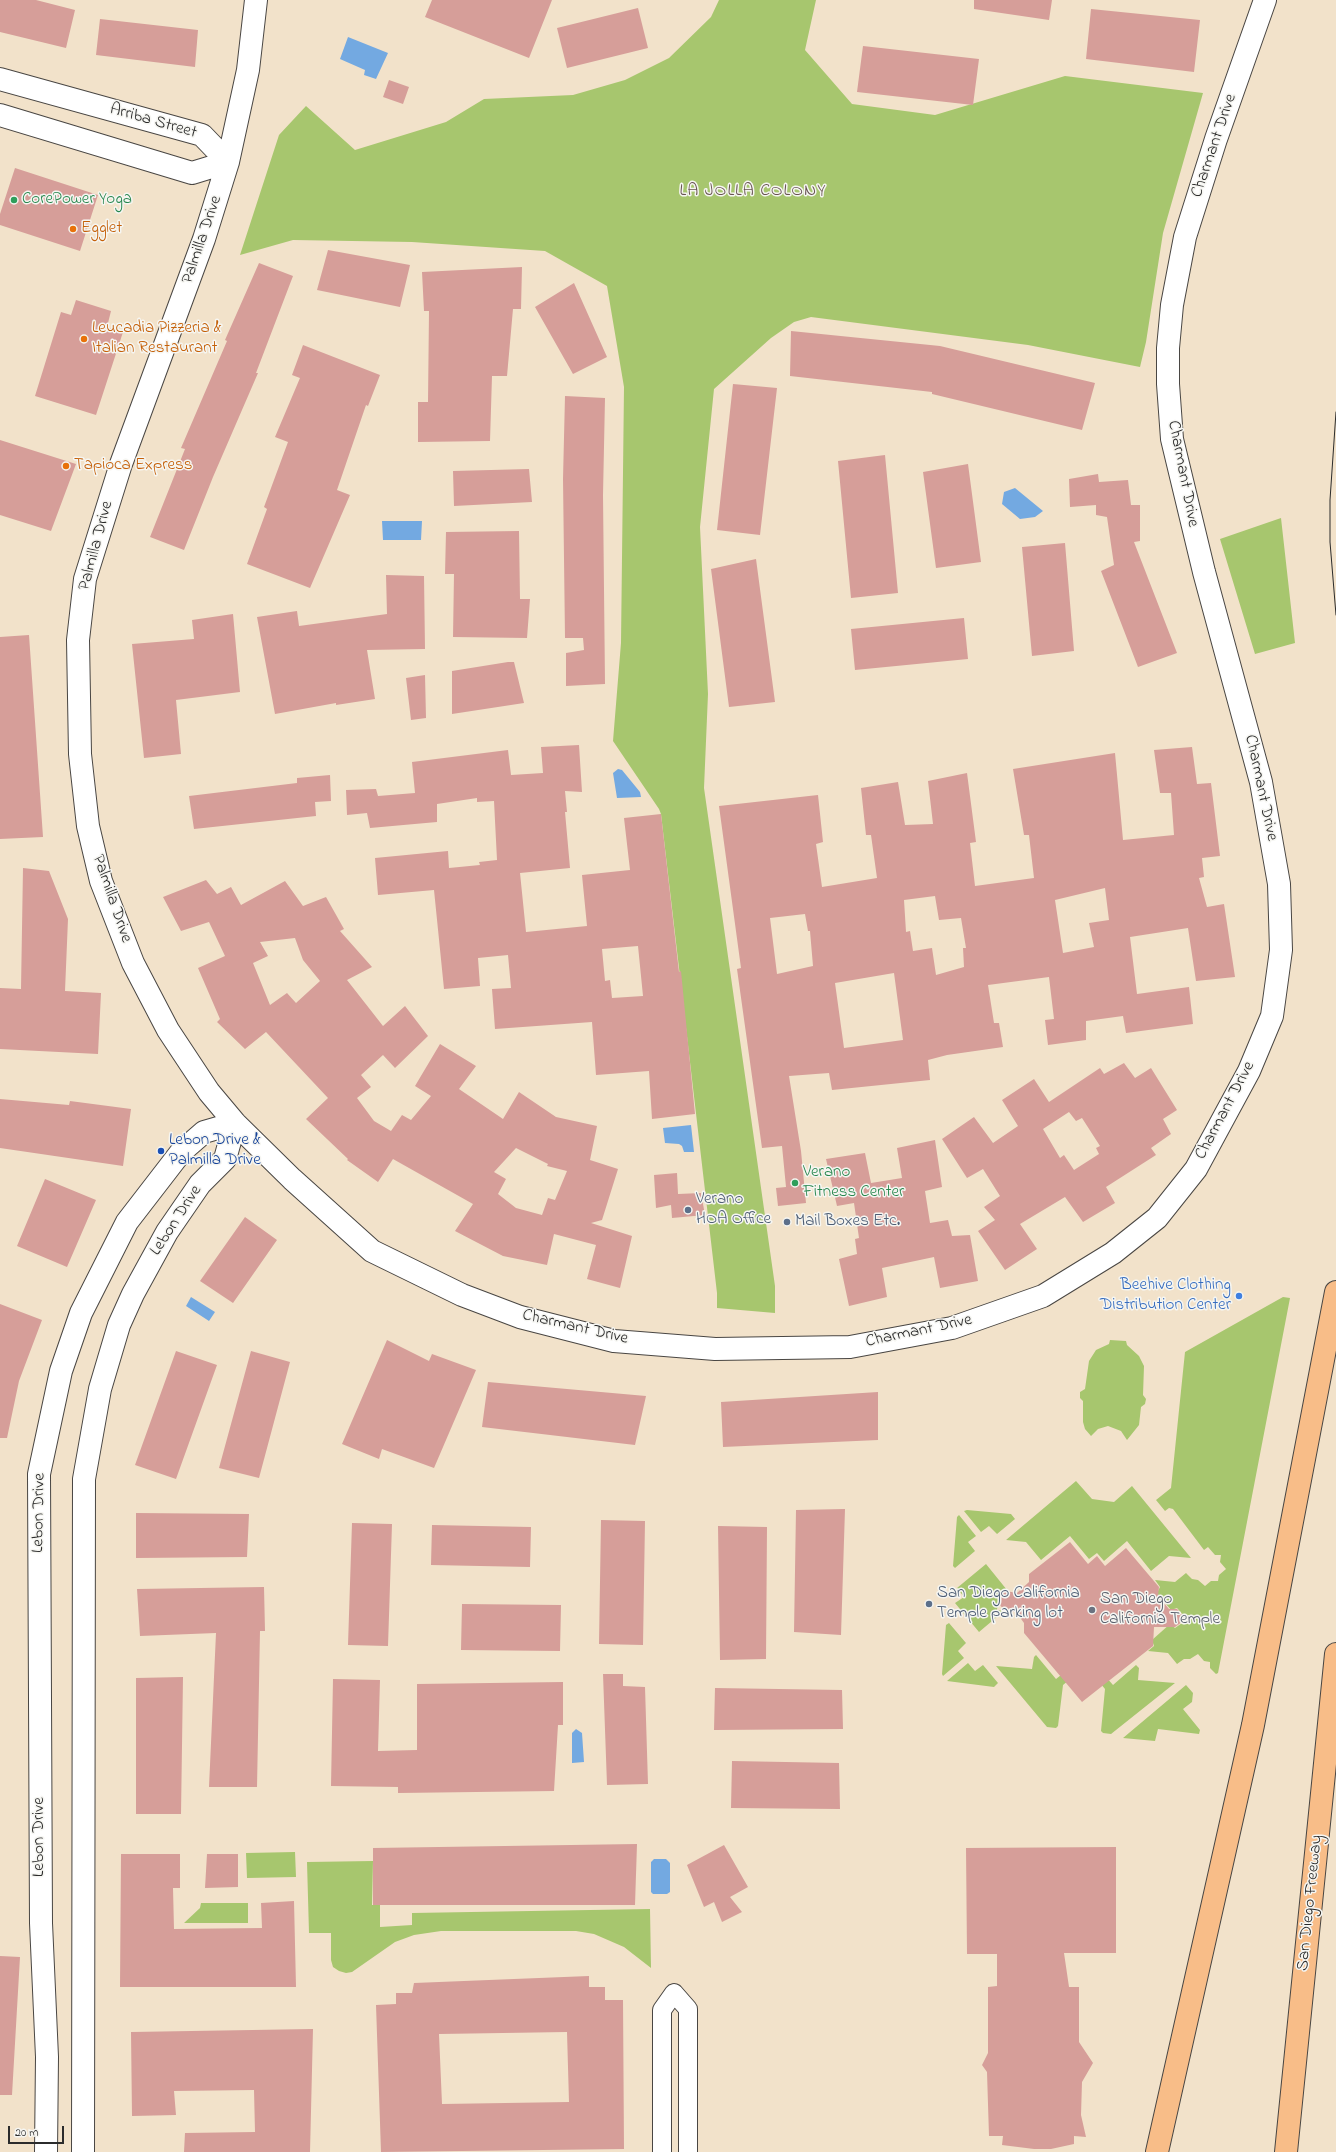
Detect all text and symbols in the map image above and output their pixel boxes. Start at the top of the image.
street label: Charmant Drive [1188,92,1242,200]
street label: Arriba Street [107,100,199,144]
district label: LA JOLLA COLONY [680,181,826,203]
place label: CorePower Yoga [22,190,132,210]
street label: Palmilla Drive [178,193,228,287]
marker: CorePower Yoga [9,195,19,205]
place label: Egglet [81,219,122,239]
marker: Egglet [68,224,78,234]
place label: Leucadia Pizzeria & Italian Restaurant [92,319,222,359]
marker: Leucadia Pizzeria & Italian Restaurant [79,334,89,344]
street label: Charmant Drive [1162,419,1202,529]
place label: Tapioca Express [74,456,192,476]
marker: Tapioca Express [61,461,71,471]
street label: Palmilla Drive [75,499,119,593]
street label: Charmant Drive [1239,733,1281,843]
street label: Palmilla Drive [86,852,136,946]
street label: Charmant Drive [1192,1059,1260,1163]
place label: Lebon Drive & Palmilla Drive [169,1131,261,1171]
marker: Lebon Drive & Palmilla Drive [156,1146,166,1156]
place label: Verano Fitness Center [803,1163,904,1203]
marker: Verano Fitness Center [790,1178,800,1188]
street label: Lebon Drive [147,1182,207,1260]
place label: Verano HOA Office [696,1190,771,1230]
marker: Verano HOA Office [683,1205,693,1215]
place label: Mail Boxes Etc. [795,1212,900,1232]
marker: Mail Boxes Etc. [782,1217,792,1227]
place label: Beehive Clothing Distribution Center [1100,1276,1231,1316]
marker: Beehive Clothing Distribution Center [1234,1291,1244,1301]
street label: Charmant Drive [520,1306,630,1350]
street label: Charmant Drive [864,1311,974,1353]
street label: Lebon Drive [29,1473,51,1553]
place label: San Diego California Temple parking lot [937,1584,1080,1624]
place label: San Diego California Temple [1100,1590,1220,1630]
marker: San Diego California Temple parking lot [924,1599,934,1609]
marker: San Diego California Temple [1087,1605,1097,1615]
street label: Lebon Drive [30,1797,50,1877]
street label: San Diego Freeway [1294,1834,1328,1972]
scale bar [10,2118,66,2144]
text: 20 m [15,2124,38,2142]

